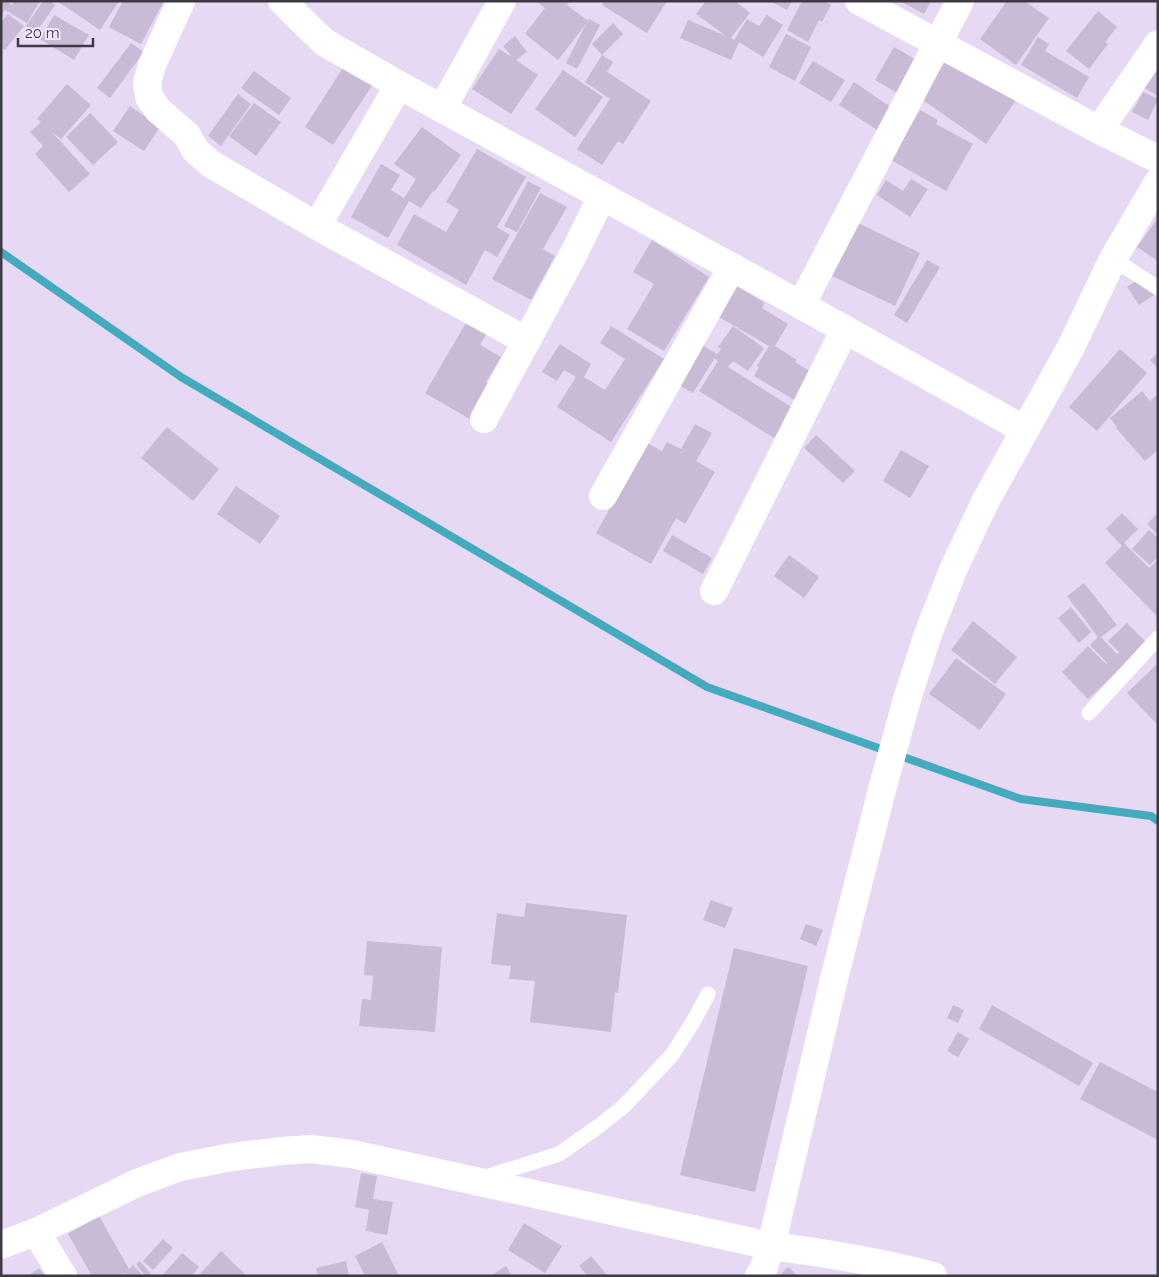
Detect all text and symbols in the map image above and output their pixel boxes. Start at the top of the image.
scale bar [18,15,92,47]
text: 20 m [25,24,60,42]

